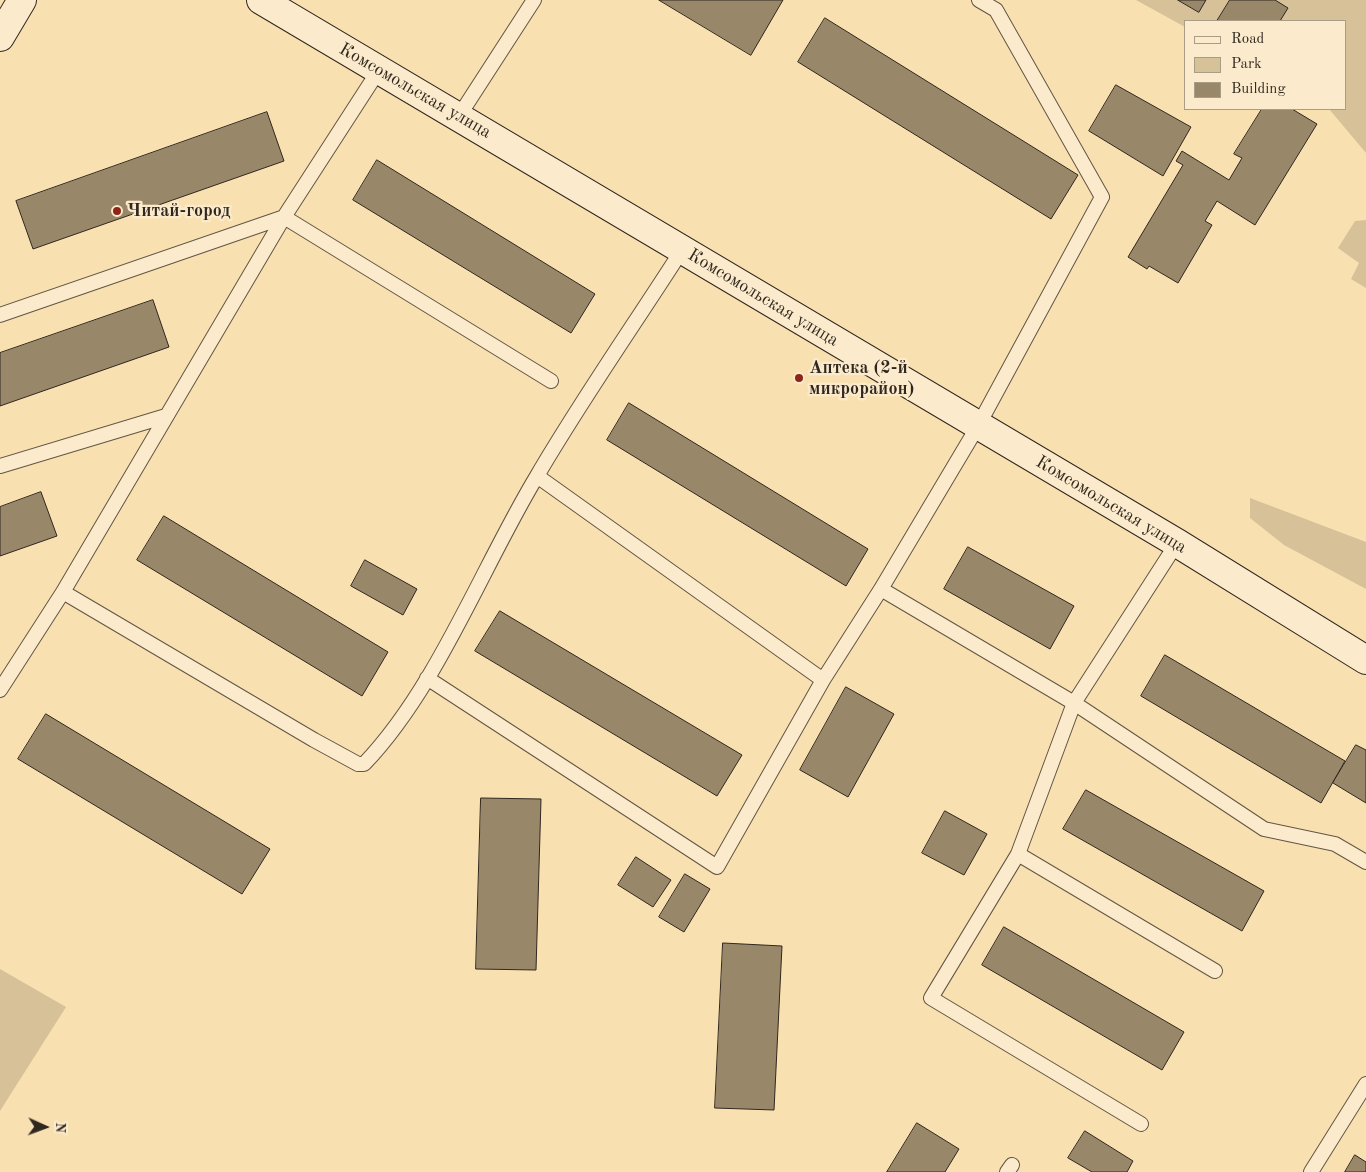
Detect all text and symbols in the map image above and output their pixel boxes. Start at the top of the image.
legend [1184,20,1346,110]
text: Road [1231,32,1264,47]
street label: Комсомольская улица [335,39,495,143]
text: Park [1231,57,1262,72]
text: Building [1231,82,1286,97]
place label: Читай-город [127,200,230,222]
marker: Читай-город [111,205,123,217]
street label: Комсомольская улица [684,244,842,352]
place label: Аптека (2-й микрорайон) [809,357,914,399]
marker: Аптека (2-й микрорайон) [793,372,805,384]
street label: Комсомольская улица [1032,451,1190,559]
north arrow [20,1102,70,1152]
text: N [53,1122,67,1133]

